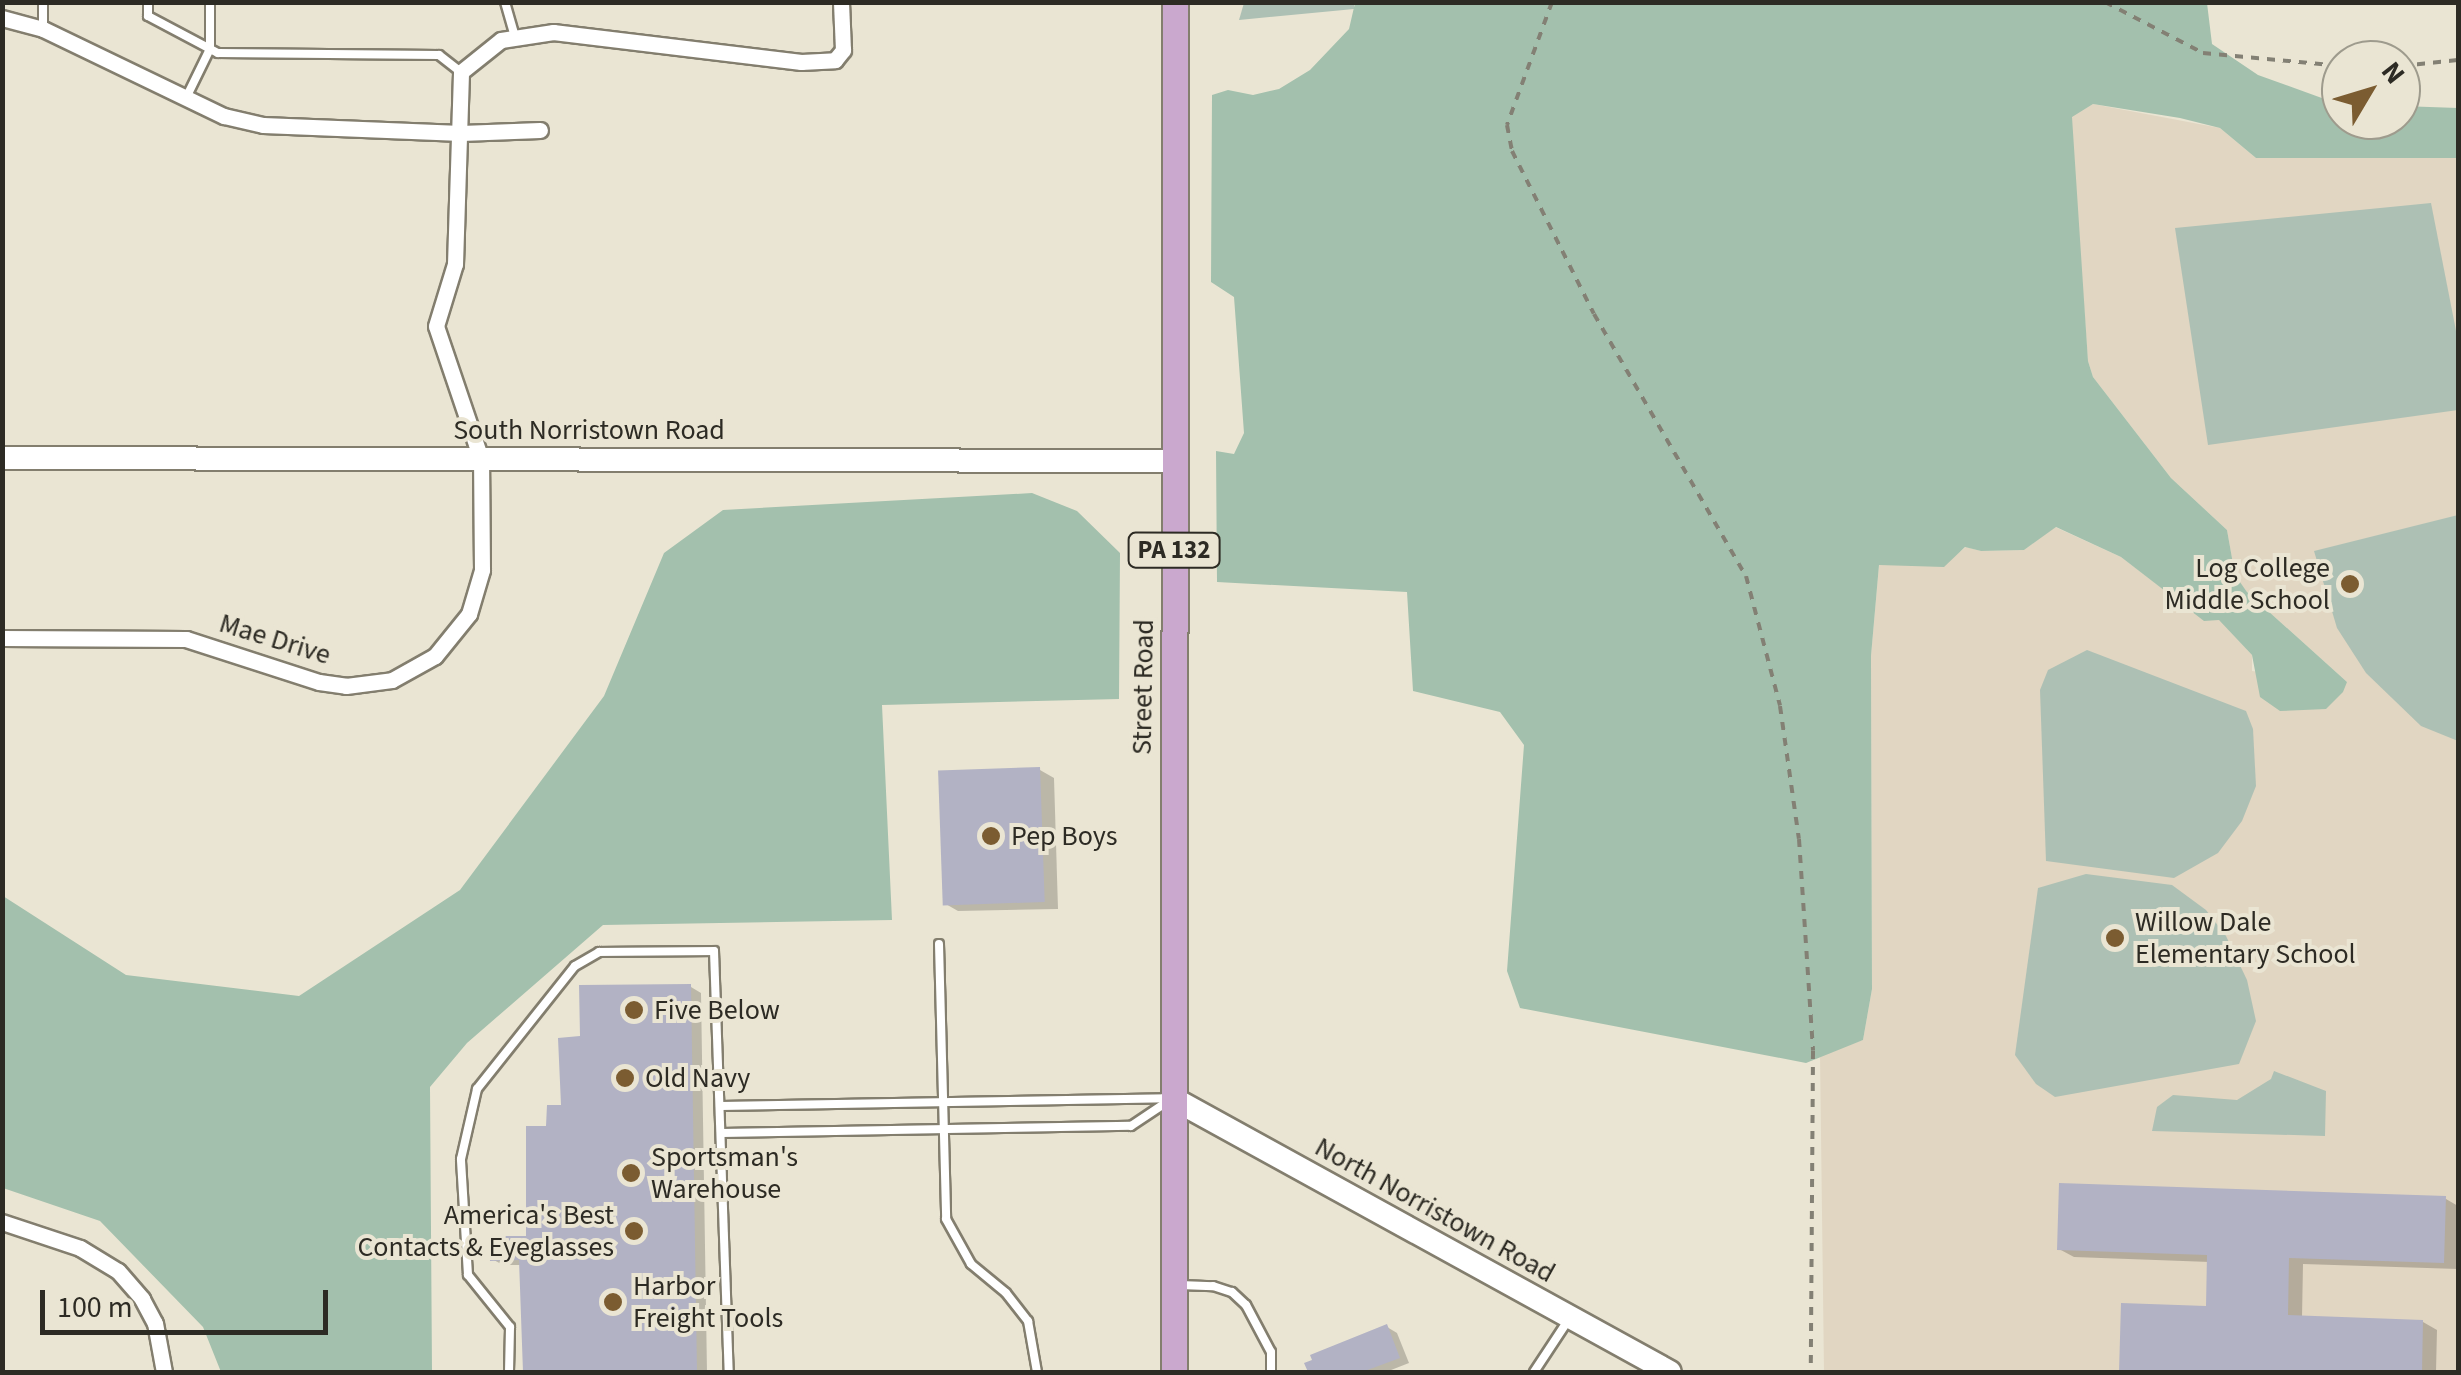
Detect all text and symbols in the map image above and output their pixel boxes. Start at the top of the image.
north arrow [2321,40,2421,140]
text: N [2372,53,2415,92]
street label: South Norristown Road [453,413,725,447]
road number: PA 132 [1126,530,1222,570]
place label: Log College Middle School [2165,551,2330,617]
marker: Log College Middle School [2339,573,2361,595]
street label: Mae Drive [215,606,335,672]
street label: Street Road [1125,619,1161,755]
place label: Pep Boys [1011,819,1118,853]
marker: Pep Boys [980,825,1002,847]
place label: Willow Dale Elementary School [2135,905,2356,971]
marker: Willow Dale Elementary School [2104,927,2126,949]
place label: Five Below [654,993,780,1027]
marker: Five Below [623,999,645,1021]
place label: Old Navy [645,1061,750,1095]
marker: Old Navy [614,1067,636,1089]
street label: North Norristown Road [1309,1130,1561,1290]
place label: Sportsman's Warehouse [651,1140,798,1206]
marker: Sportsman's Warehouse [620,1162,642,1184]
place label: America's Best Contacts & Eyeglasses [357,1198,614,1264]
marker: America's Best Contacts & Eyeglasses [623,1220,645,1242]
place label: Harbor Freight Tools [633,1269,783,1335]
scale bar [45,1270,332,1332]
text: 100 m [57,1286,133,1329]
marker: Harbor Freight Tools [602,1291,624,1313]

